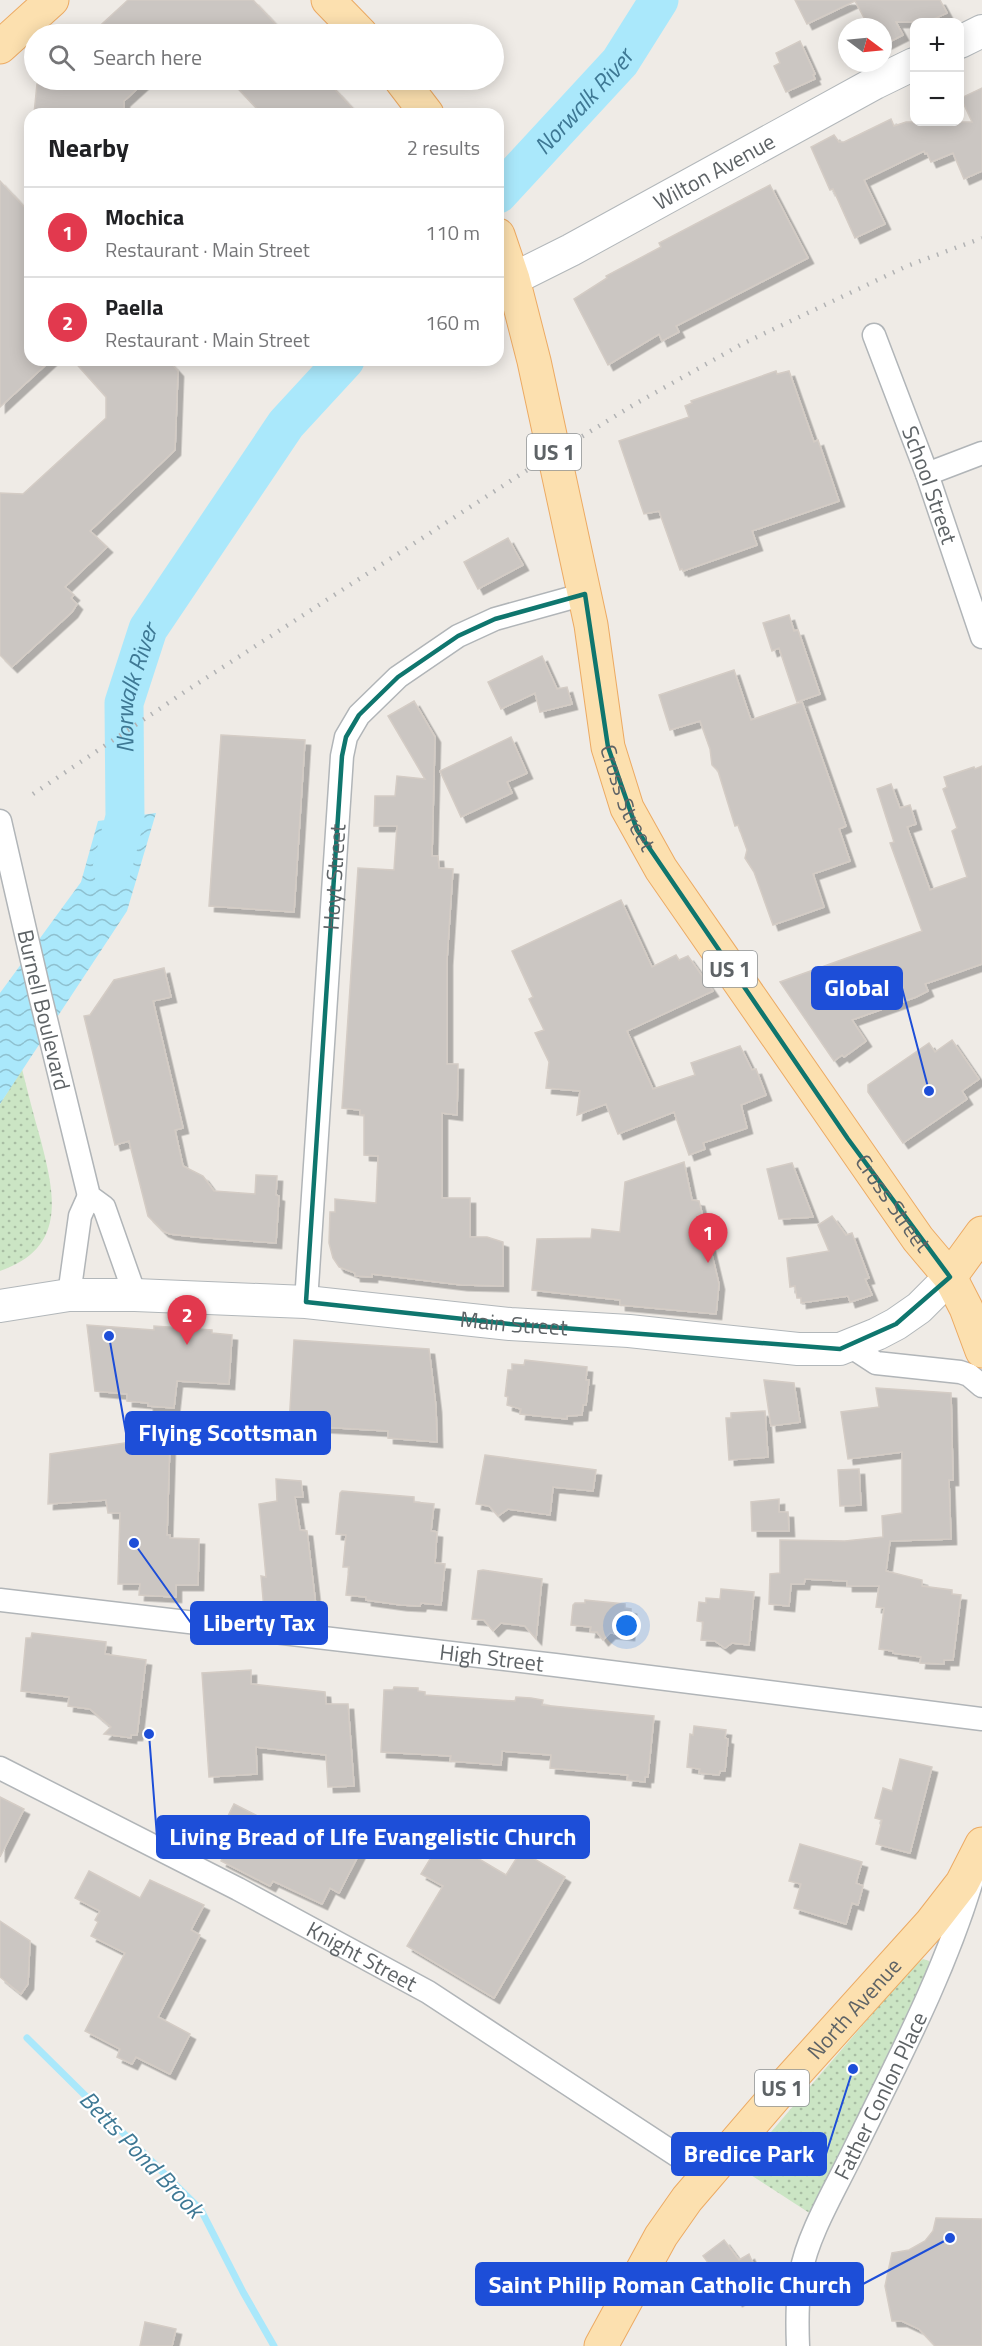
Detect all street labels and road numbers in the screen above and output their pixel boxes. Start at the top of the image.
street label: Wilton Avenue [647,124,781,219]
street label: School Street [893,421,967,549]
road number: US 1 [527,434,581,470]
street label: Cross Street [591,740,665,858]
street label: Hoyt Street [314,823,354,931]
street label: Burnell Boulevard [9,926,80,1094]
road number: US 1 [703,951,757,987]
street label: Cross Street [847,1147,939,1260]
street label: Main Street [458,1302,569,1344]
street label: High Street [438,1635,546,1681]
street label: Knight Street [300,1912,424,2000]
street label: North Avenue [799,1950,909,2067]
street label: Father Conlon Place [825,2006,936,2186]
road number: US 1 [755,2070,809,2106]

